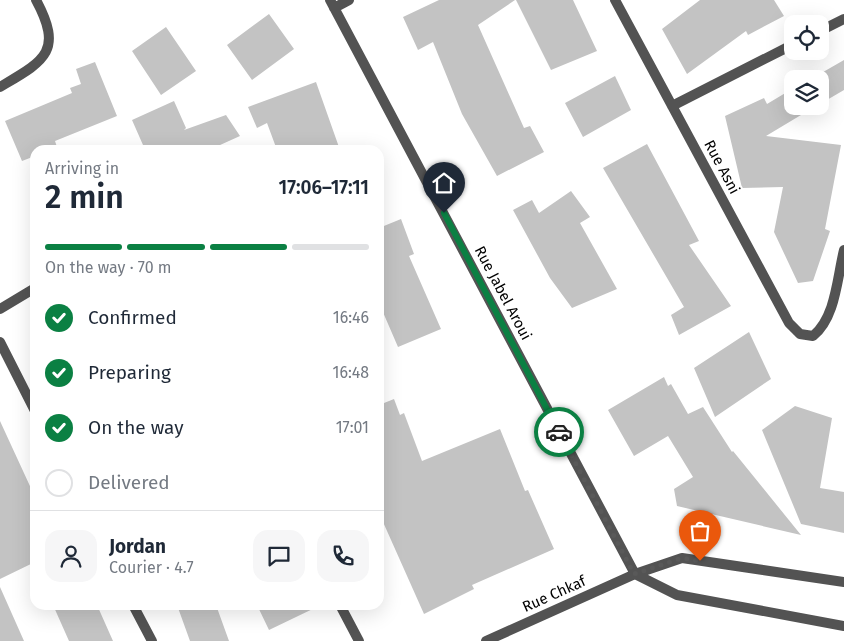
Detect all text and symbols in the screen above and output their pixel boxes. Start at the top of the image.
map controls [784,15,829,115]
button: locate [784,15,829,60]
button: layers [784,70,829,115]
street label: Rue Asni [700,137,744,197]
text: Arriving in [45,159,119,178]
pin [423,162,465,213]
icon: home [430,169,458,197]
text: 17:06–17:11 [279,176,369,199]
text: 2 min [45,178,124,216]
street label: Rue Jabel Aroui [471,243,535,343]
text: On the way · 70 m [45,258,172,277]
icon: check [45,304,73,332]
text: Confirmed [88,306,177,329]
text: 16:46 [333,308,369,327]
icon: check [45,359,73,387]
text: Preparing [88,361,171,384]
text: 16:48 [332,363,369,382]
courier [534,407,584,457]
icon: check [45,414,73,442]
text: On the way [88,416,184,439]
text: 17:01 [336,418,369,437]
icon: car [545,418,573,446]
text: Delivered [88,471,170,494]
pin [679,510,721,561]
icon: bag [686,517,714,545]
button: person [45,530,97,582]
button: chat [253,530,305,582]
button: phone [317,530,369,582]
text: Jordan [109,535,166,558]
text: Courier · 4.7 [109,558,194,577]
street label: Rue Chkaf [519,572,589,616]

